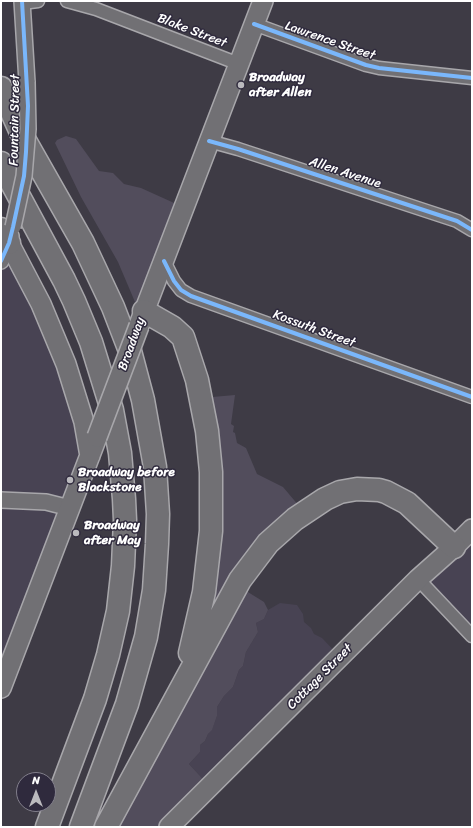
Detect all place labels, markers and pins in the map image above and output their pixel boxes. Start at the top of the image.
place label: Broadway after Allen [249,70,312,101]
marker: Broadway after Allen [236,80,246,90]
place label: Broadway before Blackstone [78,465,175,496]
marker: Broadway before Blackstone [65,475,75,485]
place label: Broadway after May [84,518,141,549]
marker: Broadway after May [71,528,81,538]

